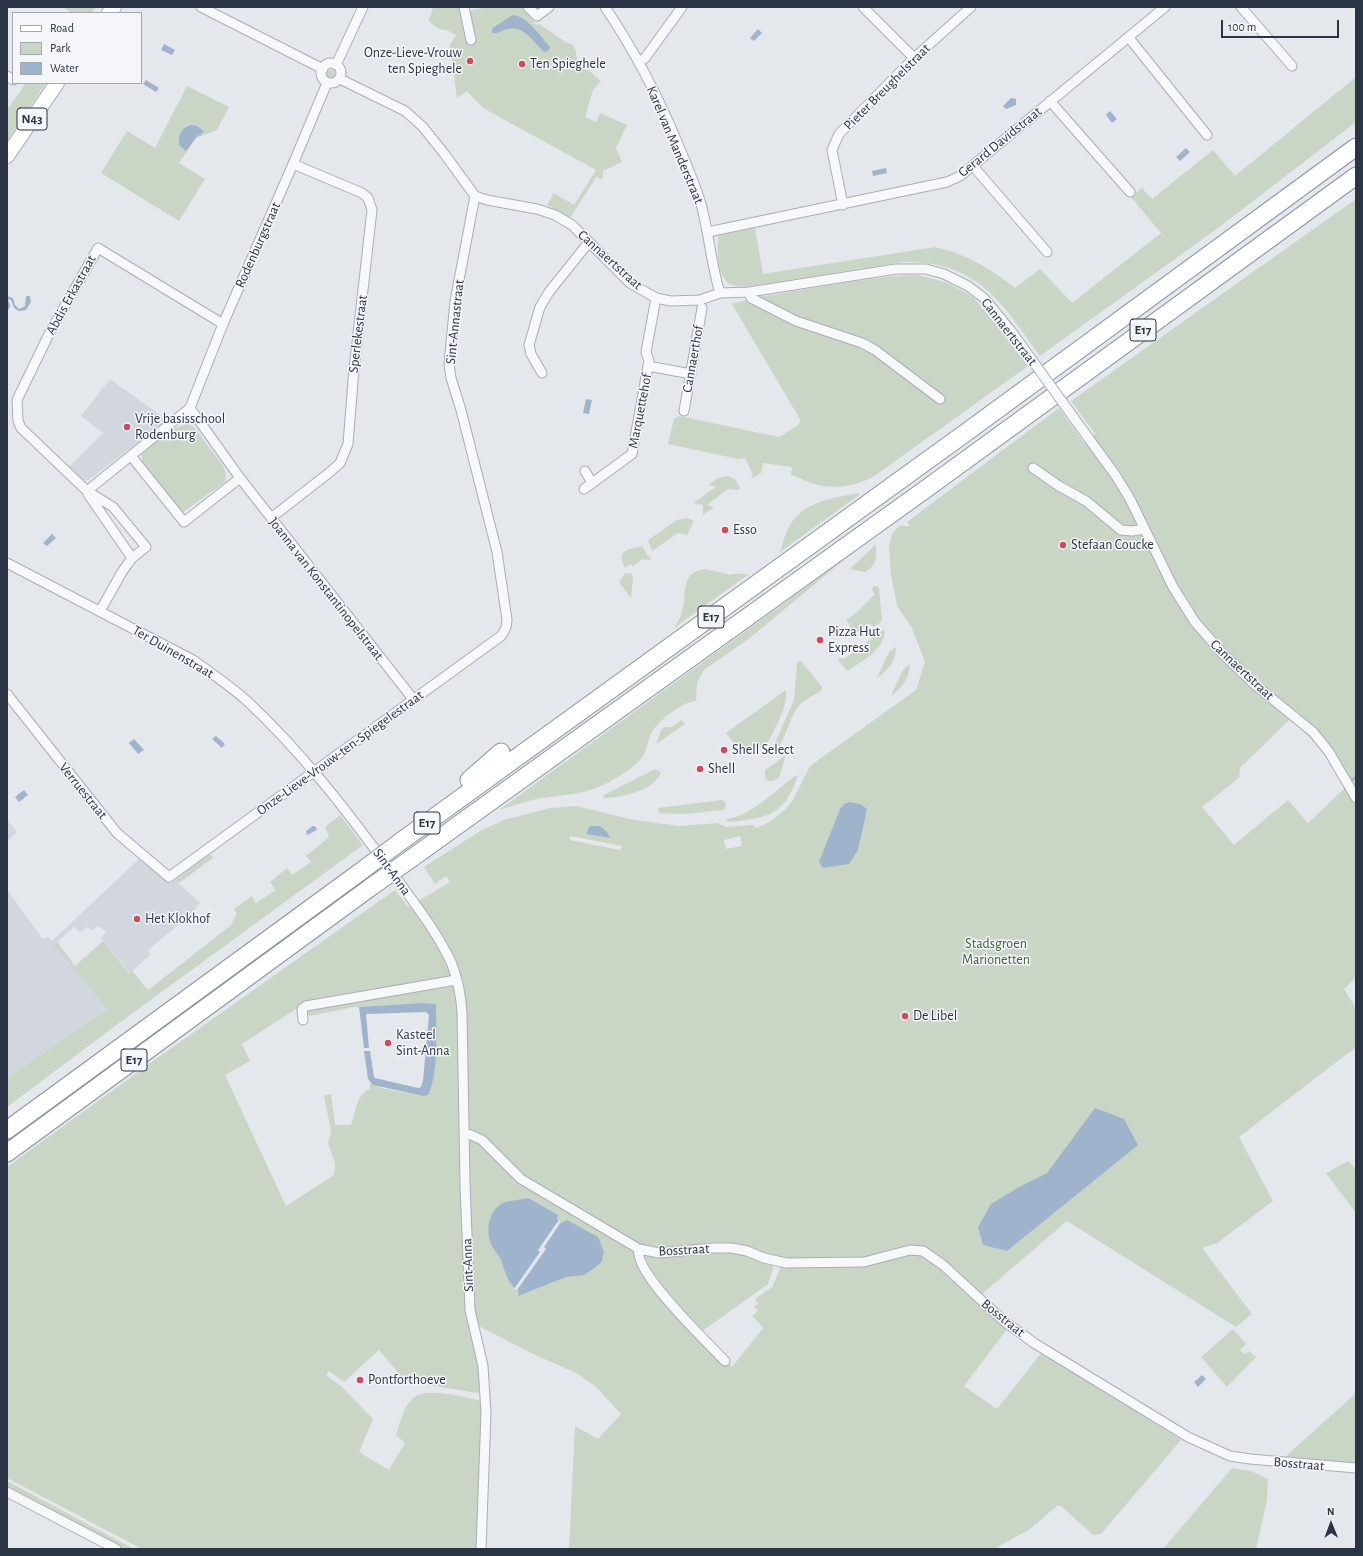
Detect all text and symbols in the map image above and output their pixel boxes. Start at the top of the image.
legend [12,12,142,84]
scale bar [1223,12,1341,38]
text: 100 m [1228,21,1256,33]
text: Road [50,22,74,34]
street label: Pieter Breughelstraat [840,40,934,134]
text: Park [50,42,71,54]
place label: Onze-Lieve-Vrouw ten Spieghele [364,45,462,78]
marker: Onze-Lieve-Vrouw ten Spieghele [465,56,475,66]
place label: Ten Spieghele [530,56,606,72]
marker: Ten Spieghele [517,59,527,69]
text: Water [50,62,79,74]
street label: Karel van Manderstraat [643,84,707,206]
street label: Gerard Davidstraat [955,103,1045,181]
road number: N43 [17,108,47,130]
street label: Rodenburgstraat [232,200,284,290]
street label: Cannaertstraat [574,227,646,293]
street label: Abdis Erkastraat [42,252,100,338]
street label: Sint-Annastraat [442,279,468,365]
street label: Sperlekestraat [345,294,371,374]
street label: Cannaertstraat [977,295,1041,369]
road number: E17 [1130,319,1156,341]
street label: Cannaerthof [679,324,707,394]
street label: Marquettehof [625,372,655,450]
place label: Vrije basisschool Rodenburg [135,411,225,444]
marker: Vrije basisschool Rodenburg [122,422,132,432]
street label: Joanna van Konstantinopelstraat [265,514,387,664]
place label: Esso [733,522,757,538]
marker: Esso [720,525,730,535]
place label: Stefaan Coucke [1071,537,1154,553]
marker: Stefaan Coucke [1058,540,1068,550]
road number: E17 [698,606,724,628]
street label: Ter Duinenstraat [129,622,217,682]
place label: Pizza Hut Express [828,624,880,656]
marker: Pizza Hut Express [815,635,825,645]
street label: Cannaertstraat [1207,636,1277,704]
street label: Onze-Lieve-Vrouw-ten-Spiegelestraat [253,687,427,819]
place label: Shell Select [732,742,794,758]
marker: Shell Select [719,745,729,755]
street label: Verruestraat [55,759,111,823]
place label: Shell [708,761,735,777]
marker: Shell [695,764,705,774]
road number: E17 [414,812,440,834]
street label: Sint-Anna [369,845,415,899]
place label: Het Klokhof [145,911,210,927]
marker: Het Klokhof [132,914,142,924]
park label: Stadsgroen Marionetten [962,936,1030,968]
place label: De Libel [913,1008,957,1024]
marker: De Libel [900,1011,910,1021]
place label: Kasteel Sint-Anna [396,1027,450,1060]
marker: Kasteel Sint-Anna [383,1038,393,1048]
road number: E17 [121,1049,147,1071]
street label: Sint-Anna [459,1238,477,1292]
street label: Bosstraat [658,1240,710,1260]
street label: Bosstraat [978,1295,1028,1341]
place label: Pontforthoeve [368,1372,446,1388]
marker: Pontforthoeve [355,1375,365,1385]
street label: Bosstraat [1273,1453,1325,1475]
north arrow [1311,1504,1351,1544]
text: N [1327,1506,1335,1517]

